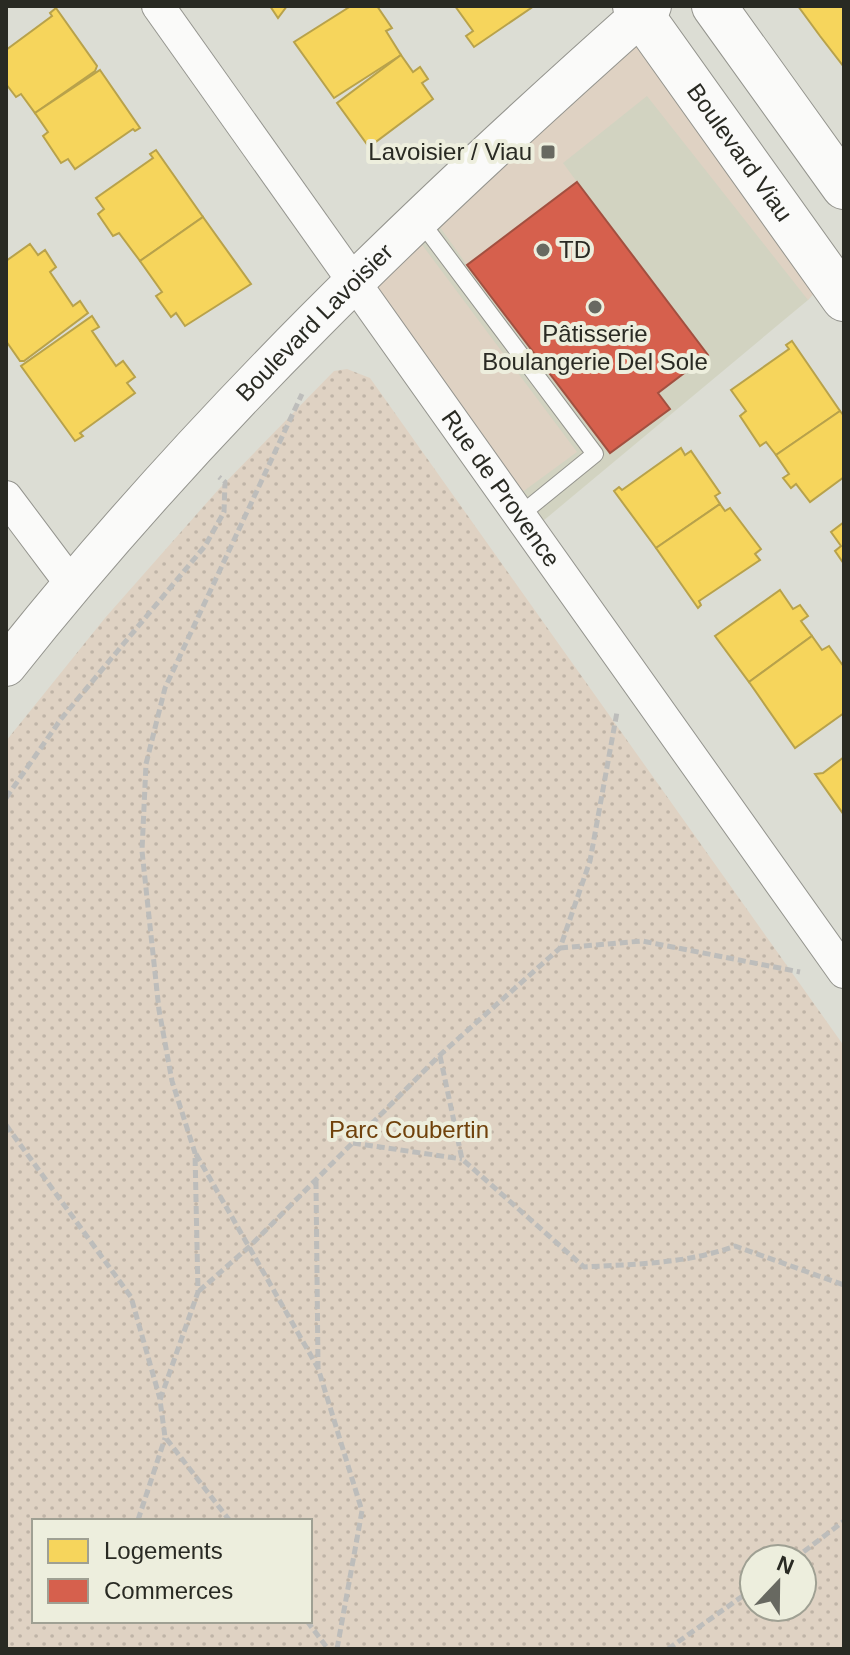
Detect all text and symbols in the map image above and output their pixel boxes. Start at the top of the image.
street label: Boulevard Viau [682,78,798,226]
place label: Lavoisier / Viau [368,138,532,165]
marker: Lavoisier / Viau [539,143,557,161]
place label: TD [559,236,591,263]
street label: Boulevard Lavoisier [230,238,398,407]
marker: TD [534,241,552,259]
marker: Pâtisserie Boulangerie Del Sole [586,298,604,316]
place label: Pâtisserie Boulangerie Del Sole [482,320,708,375]
street label: Rue de Provence [436,405,566,572]
park label: Parc Coubertin [329,1116,489,1143]
legend [32,1519,312,1623]
text: Logements [104,1537,223,1564]
north arrow [738,1543,818,1623]
text: N [773,1550,797,1579]
text: Commerces [104,1577,233,1604]

